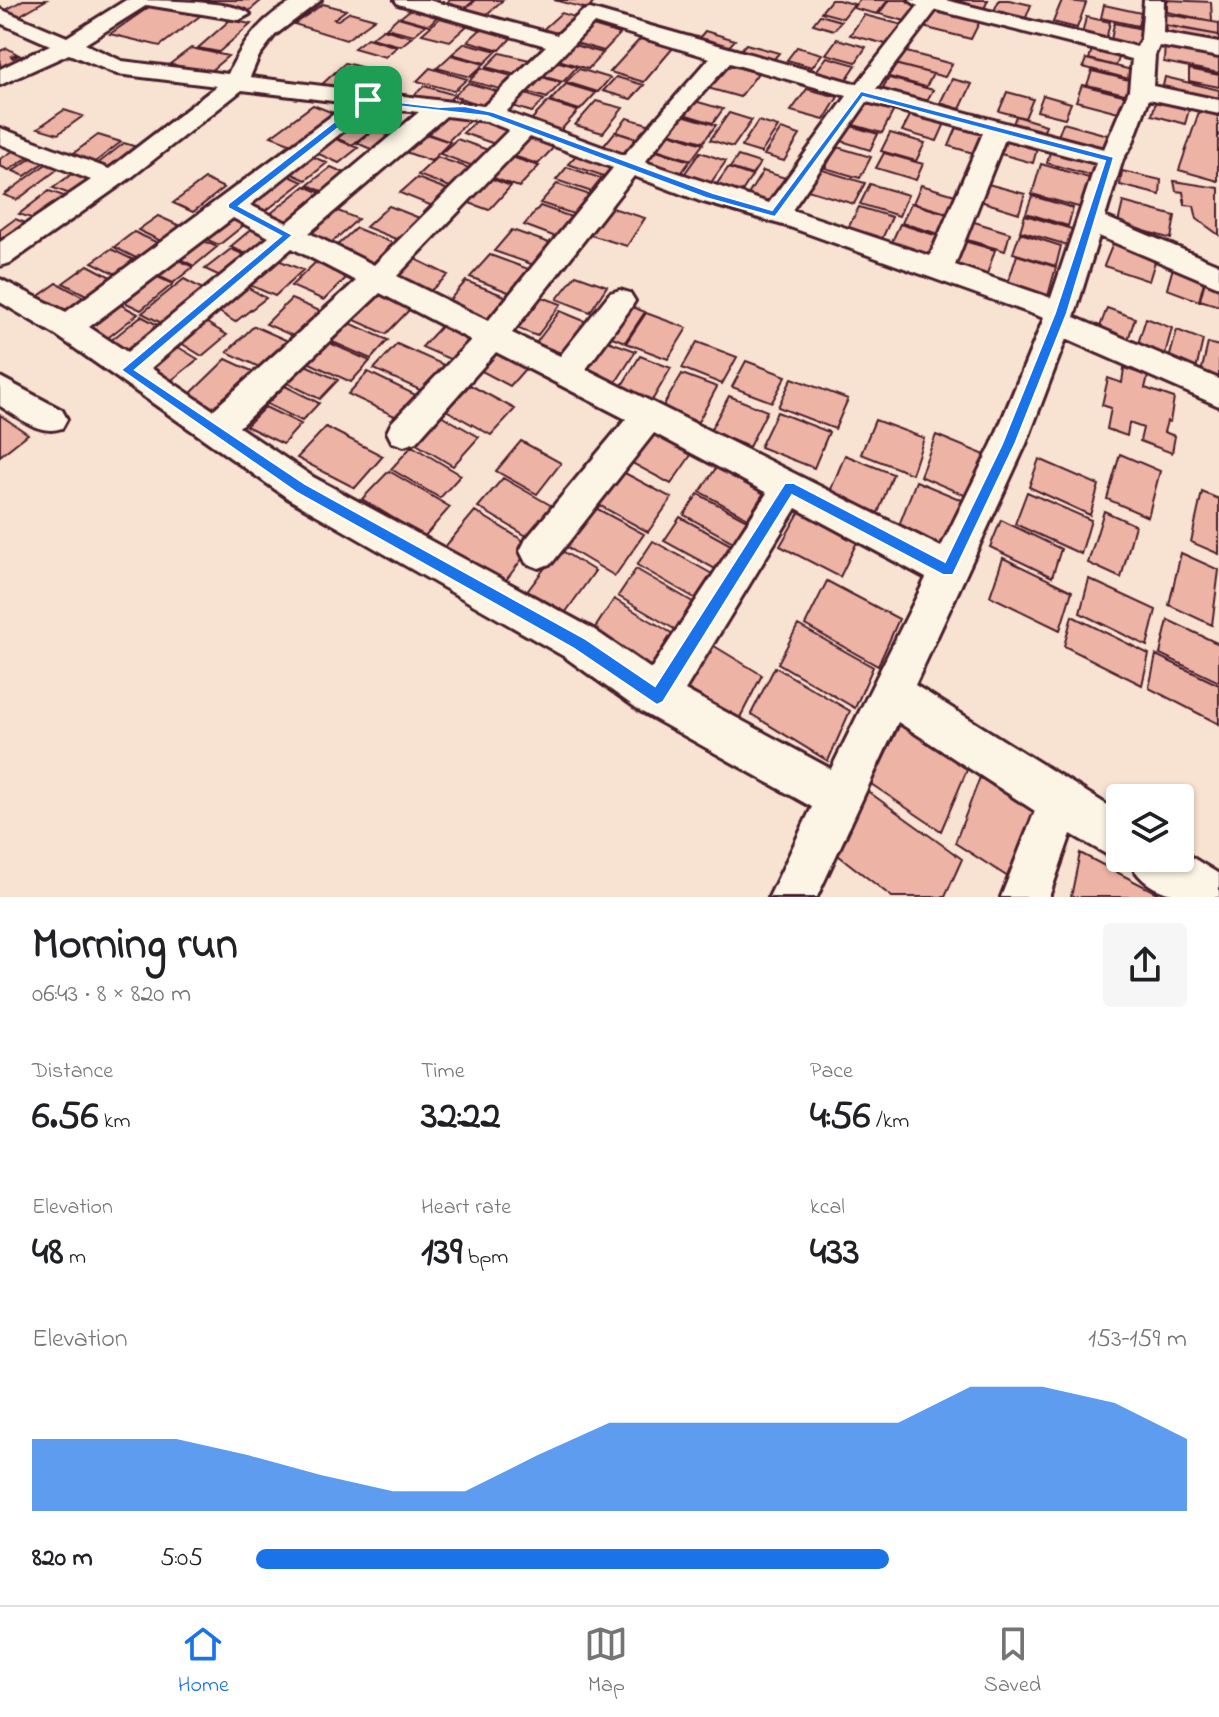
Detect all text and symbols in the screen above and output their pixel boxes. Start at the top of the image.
pin [334,66,402,134]
icon: arrive [346,78,390,122]
map controls [1106,784,1194,872]
button: layers [1106,784,1194,872]
text: Morning run [32,914,238,978]
button: share [1103,923,1187,1007]
text: 06:43 · 8 × 820 m [32,976,191,1014]
text: Distance [32,1056,113,1088]
text: Time [421,1056,465,1088]
text: Pace [810,1056,853,1088]
text: 6.56 [32,1088,98,1147]
text: 32:22 [421,1088,501,1147]
text: 4:56 [810,1088,870,1147]
text: km [98,1106,130,1138]
text: /km [870,1106,909,1138]
text: Elevation [32,1192,113,1224]
text: Heart rate [421,1192,511,1224]
text: kcal [810,1192,845,1224]
text: 48 [32,1224,63,1283]
text: 139 [421,1224,462,1283]
text: 433 [810,1224,860,1283]
text: m [63,1242,86,1274]
text: bpm [462,1242,508,1274]
text: Elevation [32,1321,128,1359]
text: 153–159 m [1088,1321,1187,1359]
text: 820 m [32,1540,93,1578]
text: 5:05 [160,1540,203,1578]
tab: Home [178,1622,229,1702]
tab: Map [584,1622,628,1702]
tab: Saved [984,1622,1041,1702]

